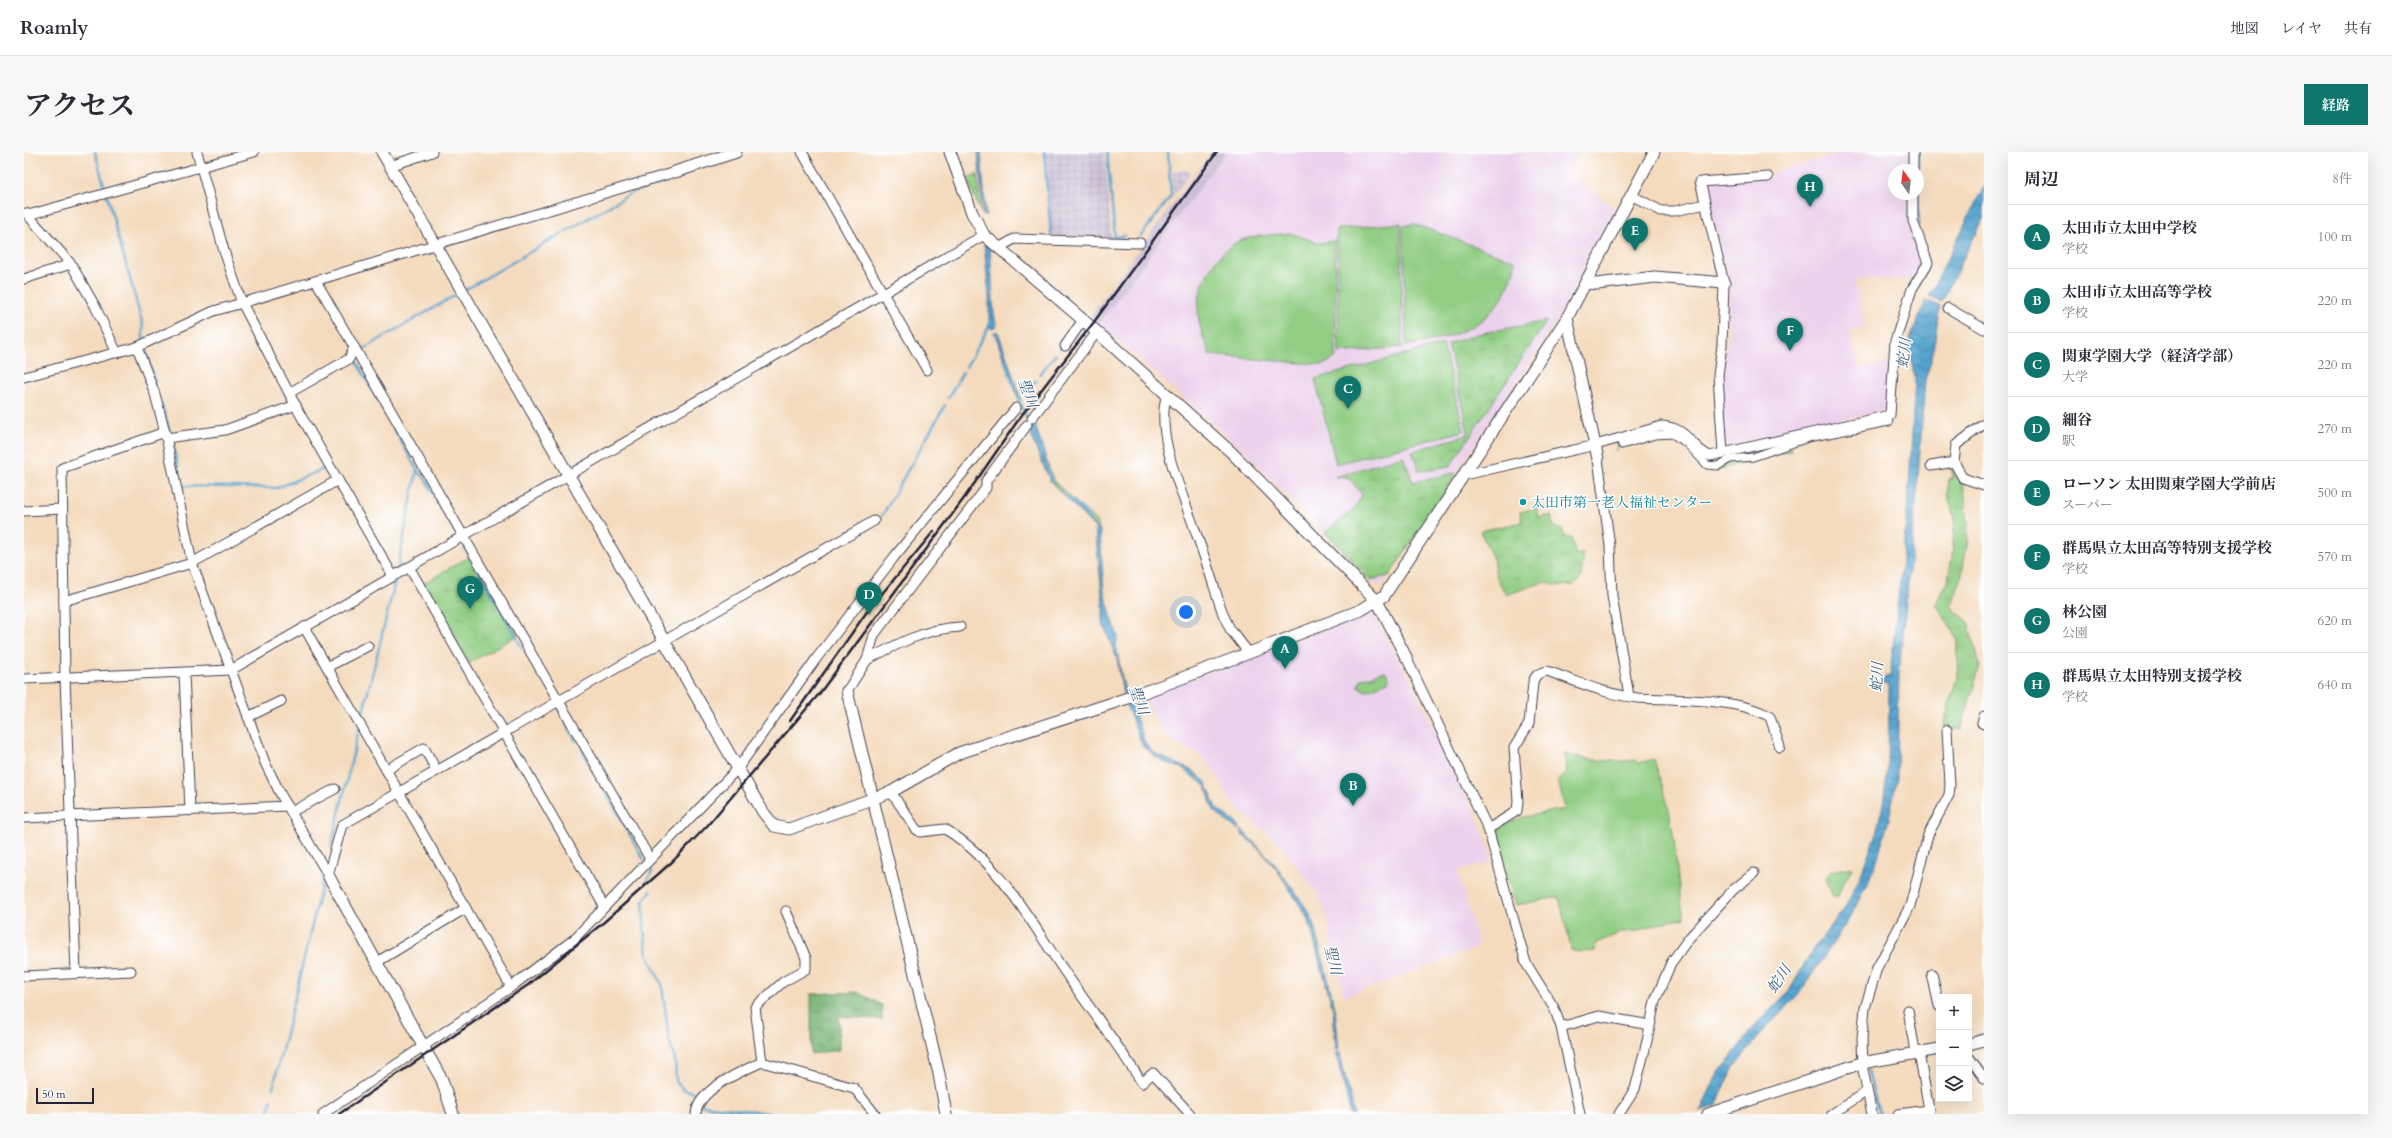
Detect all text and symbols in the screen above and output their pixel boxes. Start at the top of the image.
text: Roamly [20,15,88,41]
text: 地図 [2231,19,2259,38]
text: レイヤ [2281,19,2322,38]
text: 共有 [2344,19,2372,38]
button: 経路 [2304,84,2368,125]
text: アクセス [24,87,135,125]
north arrow [1888,164,1924,200]
text: 周辺 [2024,168,2058,191]
text: 8件 [2332,170,2352,188]
pin: H [1797,174,1823,207]
pin: E [1622,218,1648,251]
text: 太田市立太田中学校 [2062,218,2197,238]
text: A [2032,228,2042,246]
text: 100 m [2318,228,2352,246]
text: 学校 [2062,240,2088,258]
text: 太田市立太田高等学校 [2062,282,2212,302]
text: B [2032,292,2042,310]
text: 220 m [2318,292,2352,310]
text: 学校 [2062,304,2088,322]
pin: F [1777,318,1803,351]
water label: 蛇川 [1892,335,1916,369]
text: 関東学園大学（経済学部） [2062,346,2242,366]
text: C [2032,356,2042,374]
text: 220 m [2318,356,2352,374]
text: 大学 [2062,368,2088,386]
water label: 聖川 [1013,375,1043,412]
pin: C [1335,376,1361,409]
text: 細谷 [2062,410,2092,430]
text: D [2031,420,2043,438]
text: 270 m [2318,420,2352,438]
text: 駅 [2062,432,2075,450]
text: ローソン 太田関東学園大学前店 [2062,474,2275,494]
text: E [2033,484,2041,502]
text: 500 m [2318,484,2352,502]
place label: 太田市第一老人福祉センター [1531,493,1712,512]
text: スーパー [2062,496,2113,514]
marker: 太田市第一老人福祉センター [1518,497,1528,507]
text: 群馬県立太田高等特別支援学校 [2062,538,2272,558]
text: F [2033,548,2041,566]
text: 570 m [2318,548,2352,566]
text: 学校 [2062,560,2088,578]
pin: G [457,576,483,609]
pin: D [856,582,882,615]
your location [1176,602,1196,622]
text: 林公園 [2062,602,2107,622]
text: G [2032,612,2042,630]
text: 620 m [2318,612,2352,630]
text: 公園 [2062,624,2088,642]
pin: A [1272,636,1298,669]
water label: 蛇川 [1866,660,1888,693]
text: 群馬県立太田特別支援学校 [2062,666,2242,686]
text: H [2031,676,2043,694]
text: 640 m [2318,676,2352,694]
water label: 聖川 [1124,682,1154,719]
text: 学校 [2062,688,2088,706]
pin: B [1340,773,1366,806]
water label: 聖川 [1320,943,1347,979]
water label: 蛇川 [1762,959,1797,997]
map controls [1936,994,1972,1102]
button: + [1936,994,1972,1030]
button: − [1936,1030,1972,1066]
button: layers [1936,1066,1972,1102]
scale bar [36,1086,94,1105]
text: 50 m [42,1087,66,1102]

